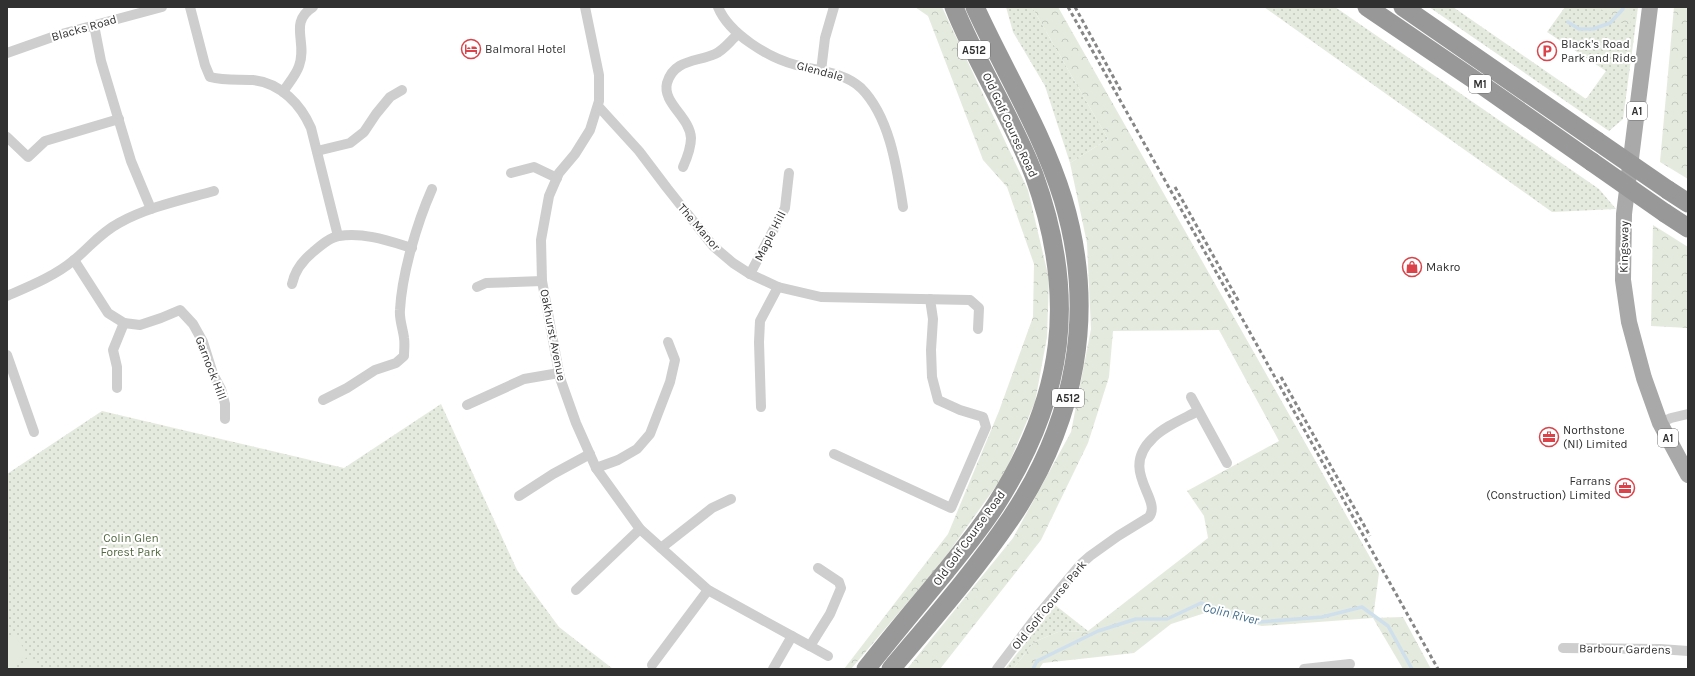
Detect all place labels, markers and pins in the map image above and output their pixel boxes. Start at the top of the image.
place label: Black's Road Park and Ride [1561,37,1636,65]
hotel icon: Balmoral Hotel [460,38,482,60]
parking icon: Black's Road Park and Ride [1536,40,1558,62]
place label: Balmoral Hotel [485,42,566,56]
shop icon: Makro [1401,256,1423,278]
place label: Makro [1426,260,1460,274]
place label: Northstone (NI) Limited [1563,423,1628,451]
office icon: Northstone (NI) Limited [1538,426,1560,448]
place label: Farrans (Construction) Limited [1486,474,1611,502]
office icon: Farrans (Construction) Limited [1614,477,1636,499]

